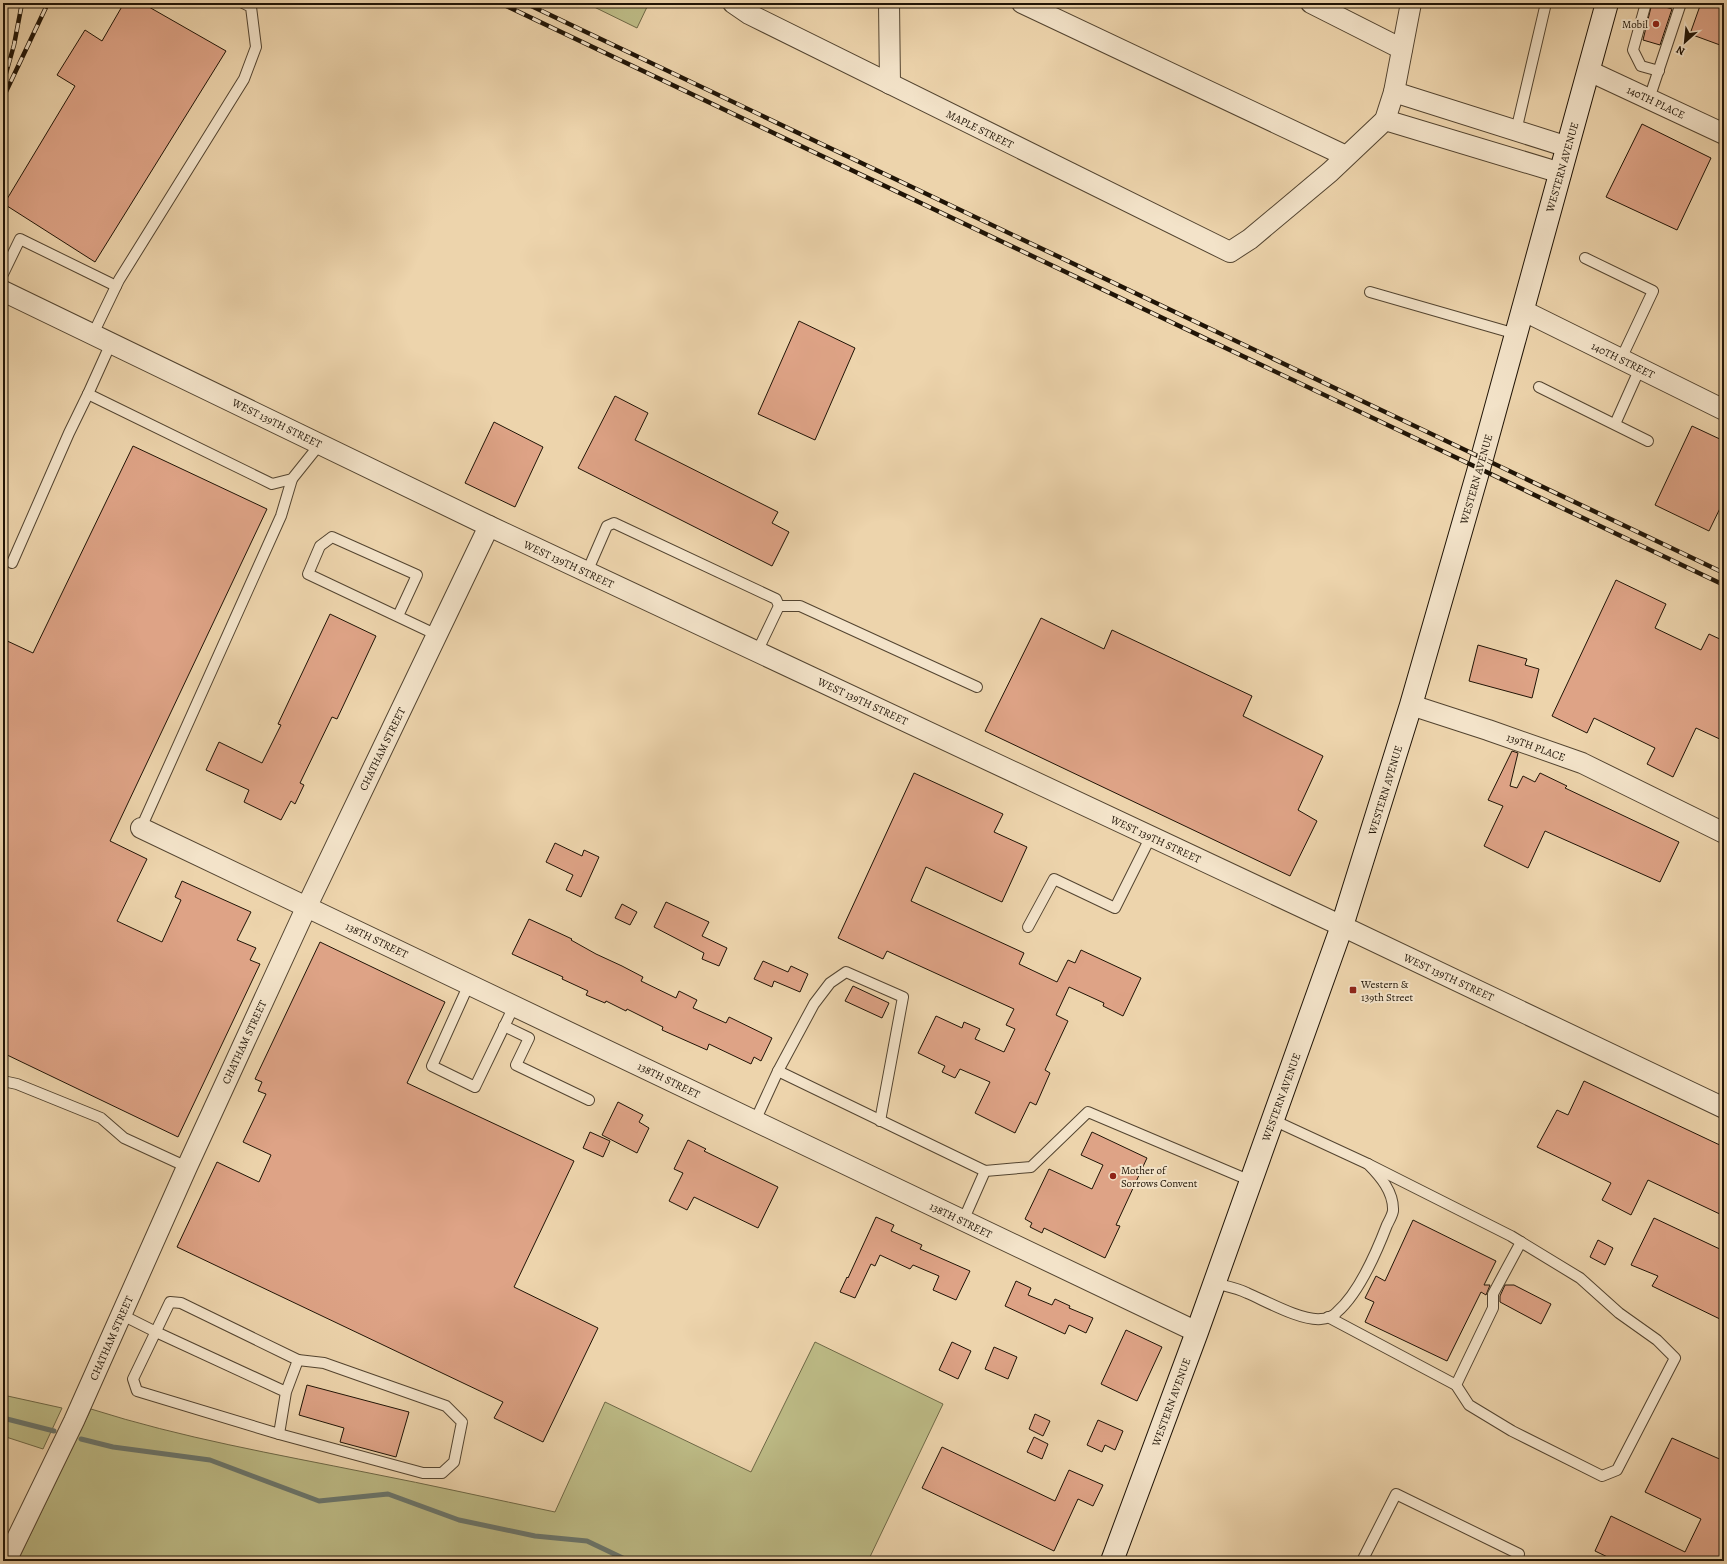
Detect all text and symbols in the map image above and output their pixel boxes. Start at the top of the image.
place label: Mobil [1622,17,1648,32]
marker: Mobil [1651,19,1661,29]
north arrow [1665,22,1705,62]
text: N [1674,42,1688,59]
street label: 140TH PLACE [1624,82,1687,123]
street label: MAPLE STREET [944,107,1016,152]
street label: WESTERN AVENUE [1542,120,1583,215]
street label: 140TH STREET [1589,339,1657,382]
street label: WEST 139TH STREET [228,395,324,452]
street label: WESTERN AVENUE [1456,432,1497,527]
street label: WEST 139TH STREET [520,536,616,592]
street label: WEST 139TH STREET [814,673,910,729]
street label: CHATHAM STREET [356,705,409,793]
street label: 139TH PLACE [1504,730,1567,765]
street label: WESTERN AVENUE [1364,743,1406,838]
street label: WEST 139TH STREET [1107,811,1203,867]
street label: 138TH STREET [343,919,411,962]
street label: WEST 139TH STREET [1400,949,1496,1005]
place label: Western & 139th Street [1360,977,1413,1005]
marker: Western & 139th Street [1348,985,1358,995]
street label: CHATHAM STREET [218,998,270,1087]
street label: WESTERN AVENUE [1258,1051,1304,1144]
street label: 138TH STREET [635,1059,703,1102]
place label: Mother of Sorrows Convent [1121,1163,1198,1191]
marker: Mother of Sorrows Convent [1108,1171,1118,1181]
street label: 138TH STREET [927,1199,995,1242]
street label: CHATHAM STREET [86,1294,137,1383]
street label: WESTERN AVENUE [1148,1356,1194,1449]

